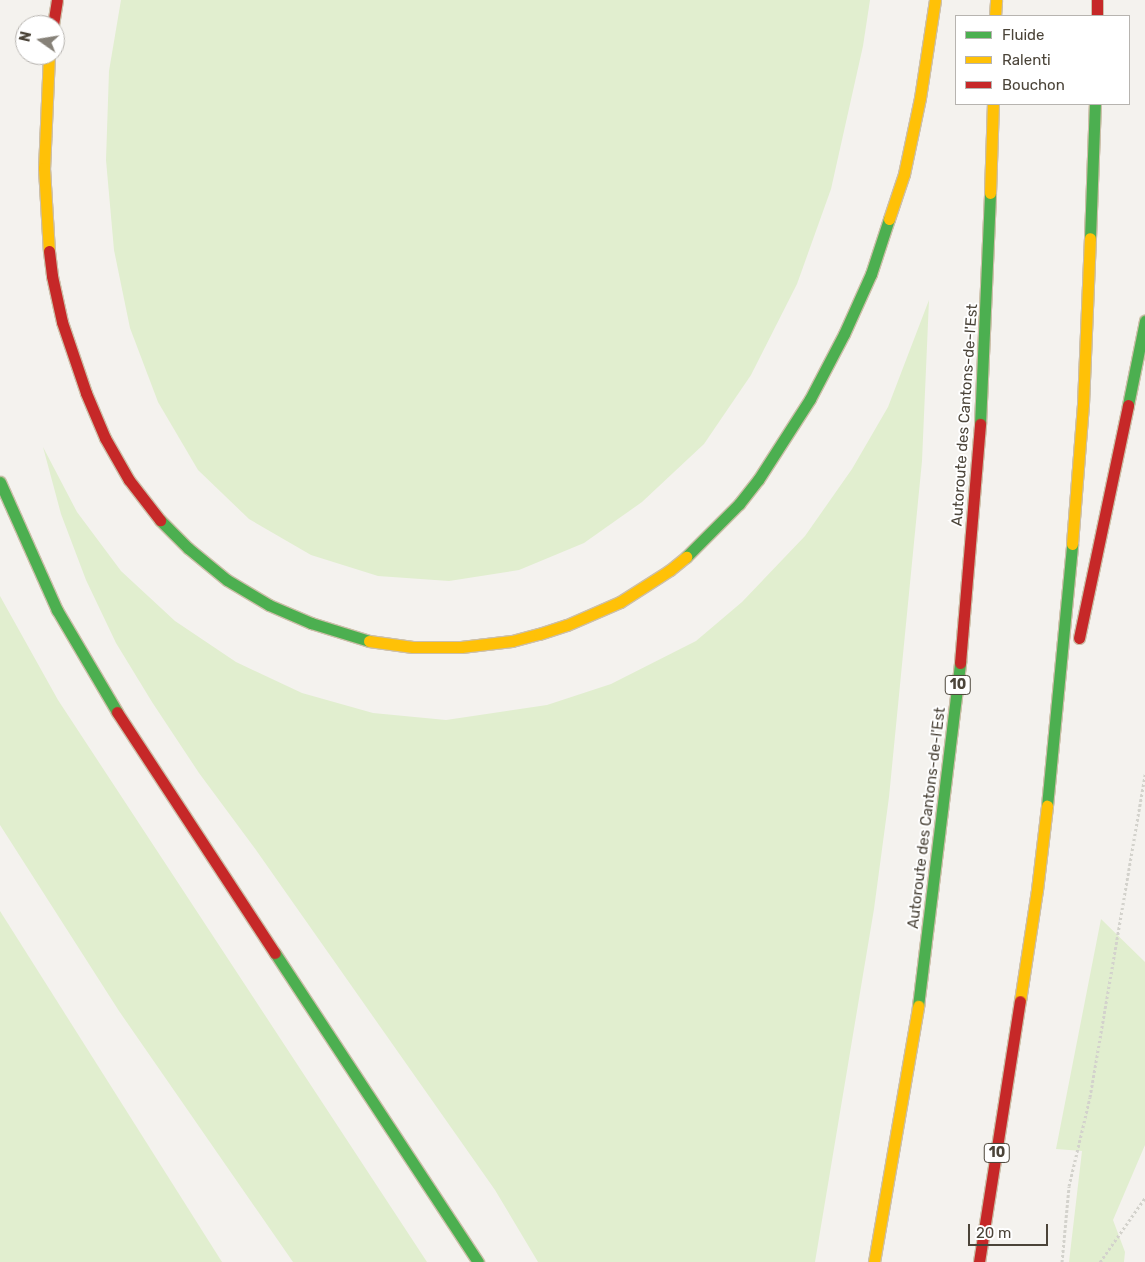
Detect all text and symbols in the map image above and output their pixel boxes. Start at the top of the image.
north arrow [15,15,65,65]
legend [955,15,1130,105]
text: Fluide [1002,26,1044,44]
text: N [16,30,35,44]
text: Ralenti [1002,51,1051,69]
text: Bouchon [1002,76,1065,94]
street label: Autoroute des Cantons-de-l'Est [948,303,982,527]
road number: 10 [944,674,972,696]
street label: Autoroute des Cantons-de-l'Est [904,706,950,930]
road number: 10 [983,1142,1011,1164]
scale bar [970,1214,1050,1246]
text: 20 m [976,1224,1011,1242]

